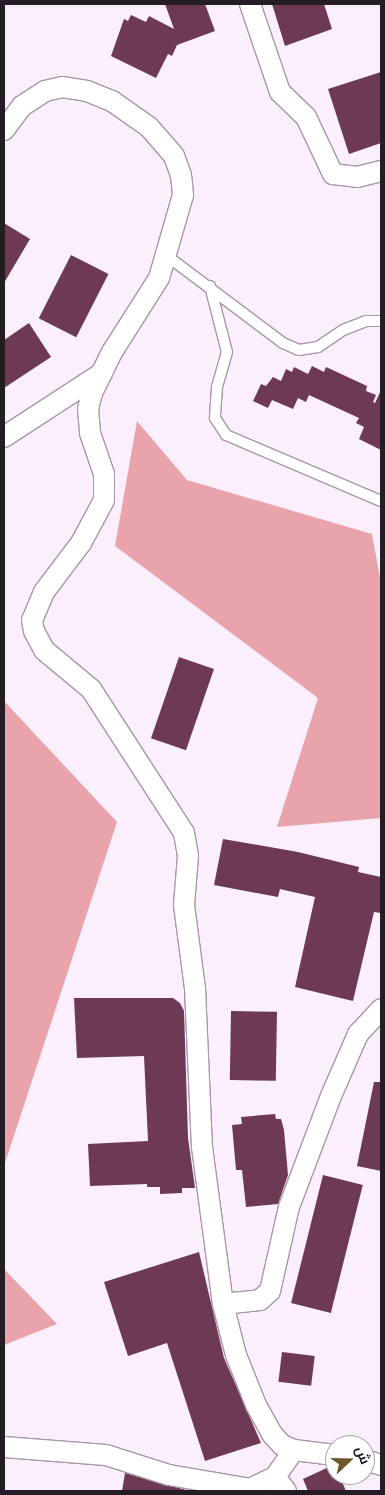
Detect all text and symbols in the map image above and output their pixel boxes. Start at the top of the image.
north arrow [325,1435,375,1485]
text: ش [352,1444,374,1466]

